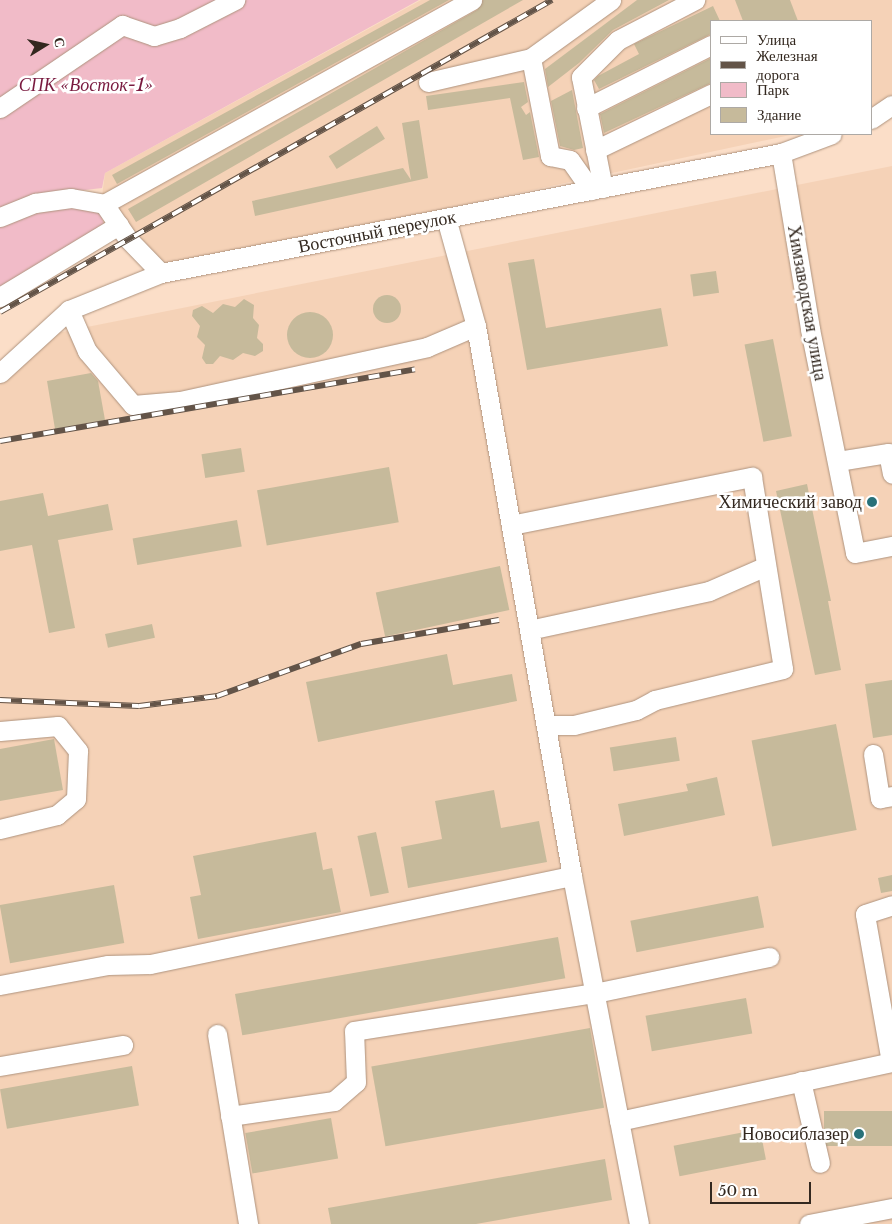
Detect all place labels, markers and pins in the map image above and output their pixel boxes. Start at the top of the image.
place label: Химический завод [719,491,862,513]
marker: Химический завод [866,496,878,508]
place label: Новосиблазер [742,1123,849,1145]
marker: Новосиблазер [853,1128,865,1140]

